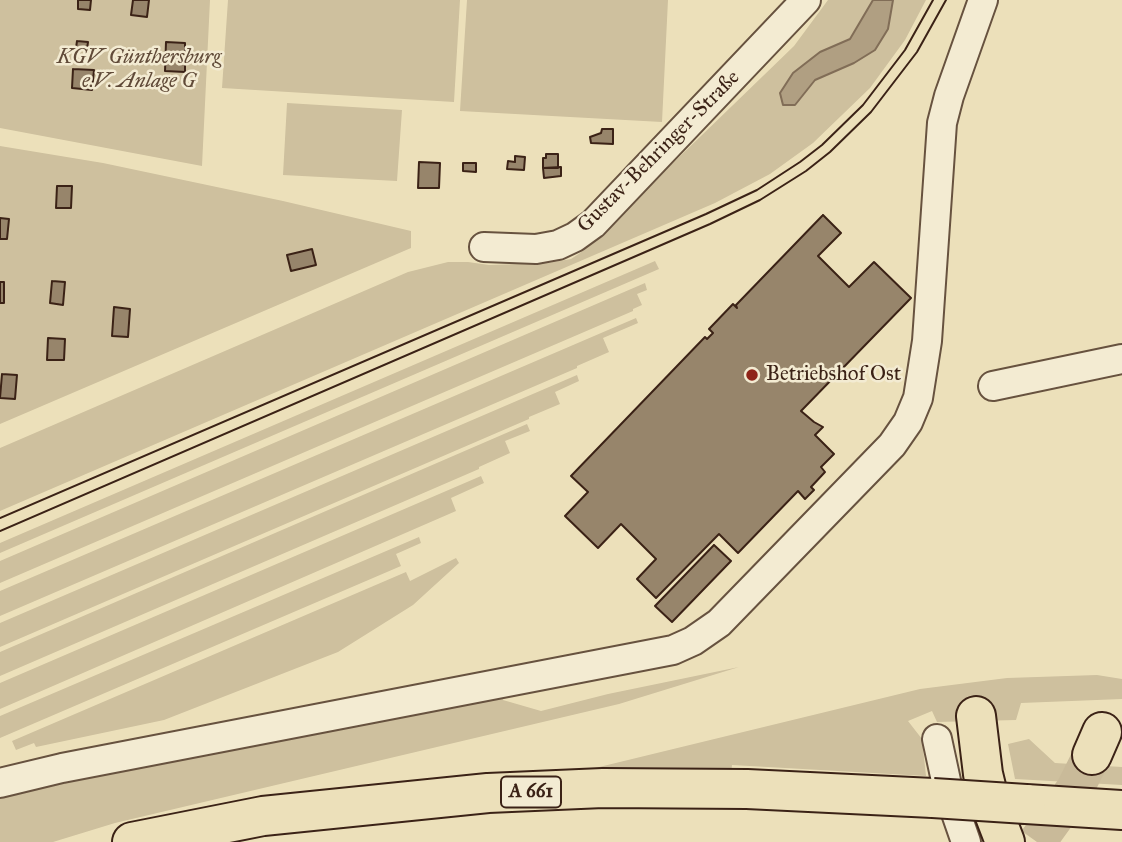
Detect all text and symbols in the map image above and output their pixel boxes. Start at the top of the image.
park label: KGV Günthersburg e.V. Anlage G [57,45,221,95]
street label: Gustav-Behringer-Straße [573,66,745,238]
place label: Betriebshof Ost [766,362,901,388]
marker: Betriebshof Ost [744,367,760,383]
road number: A 661 [501,776,561,807]

